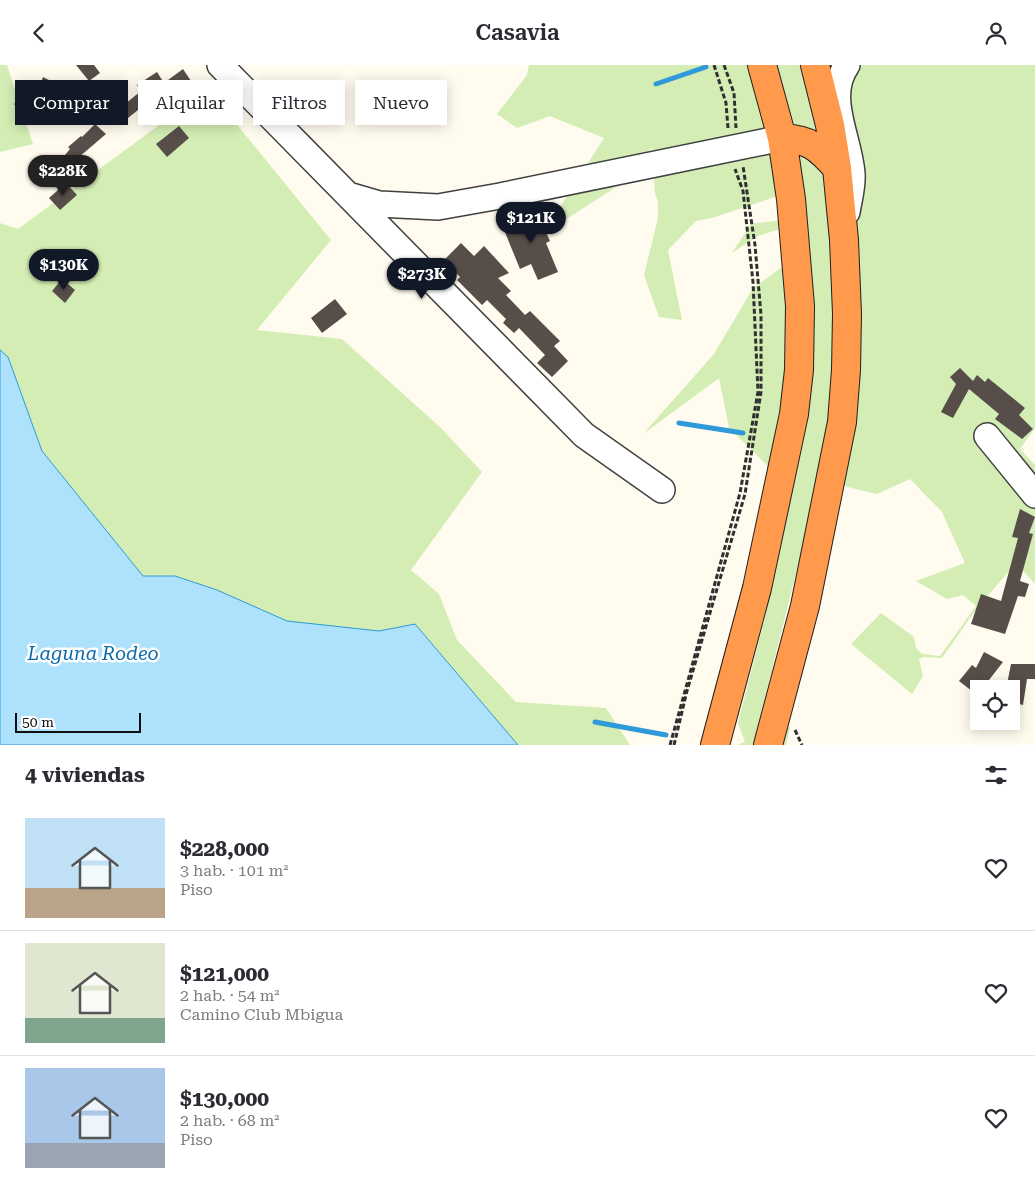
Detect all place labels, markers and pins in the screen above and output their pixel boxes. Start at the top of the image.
pin: $228K [28,155,98,197]
pin: $121K [496,201,566,244]
pin: $130K [29,249,99,291]
pin: $273K [387,257,457,300]

